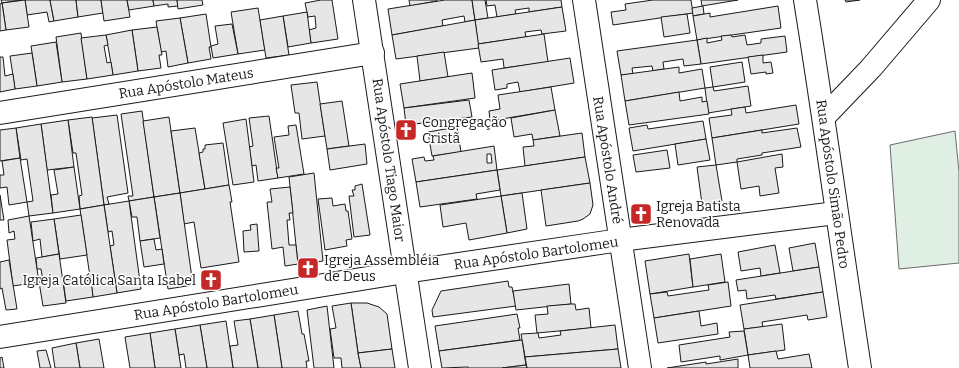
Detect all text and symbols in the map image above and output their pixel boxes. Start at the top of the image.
street label: Rua Apóstolo Mateus [117,64,255,103]
street label: Rua Apóstolo Tiago Maior [369,77,408,243]
street label: Rua Apóstolo André [589,95,626,225]
street label: Rua Apóstolo Simão Pedro [812,98,853,270]
place label: Congregação Cristã [422,114,507,147]
church icon: Congregação Cristã [393,117,419,143]
place label: Igreja Batista Renovada [656,198,741,231]
church icon: Igreja Batista Renovada [628,201,654,227]
street label: Rua Apóstolo Bartolomeu [453,233,620,273]
place label: Igreja Assembléia de Deus [324,252,440,285]
church icon: Igreja Assembléia de Deus [295,255,321,281]
church icon: Igreja Católica Santa Isabel [198,267,224,293]
place label: Igreja Católica Santa Isabel [22,272,196,289]
street label: Rua Apóstolo Bartolomeu [133,281,300,324]

